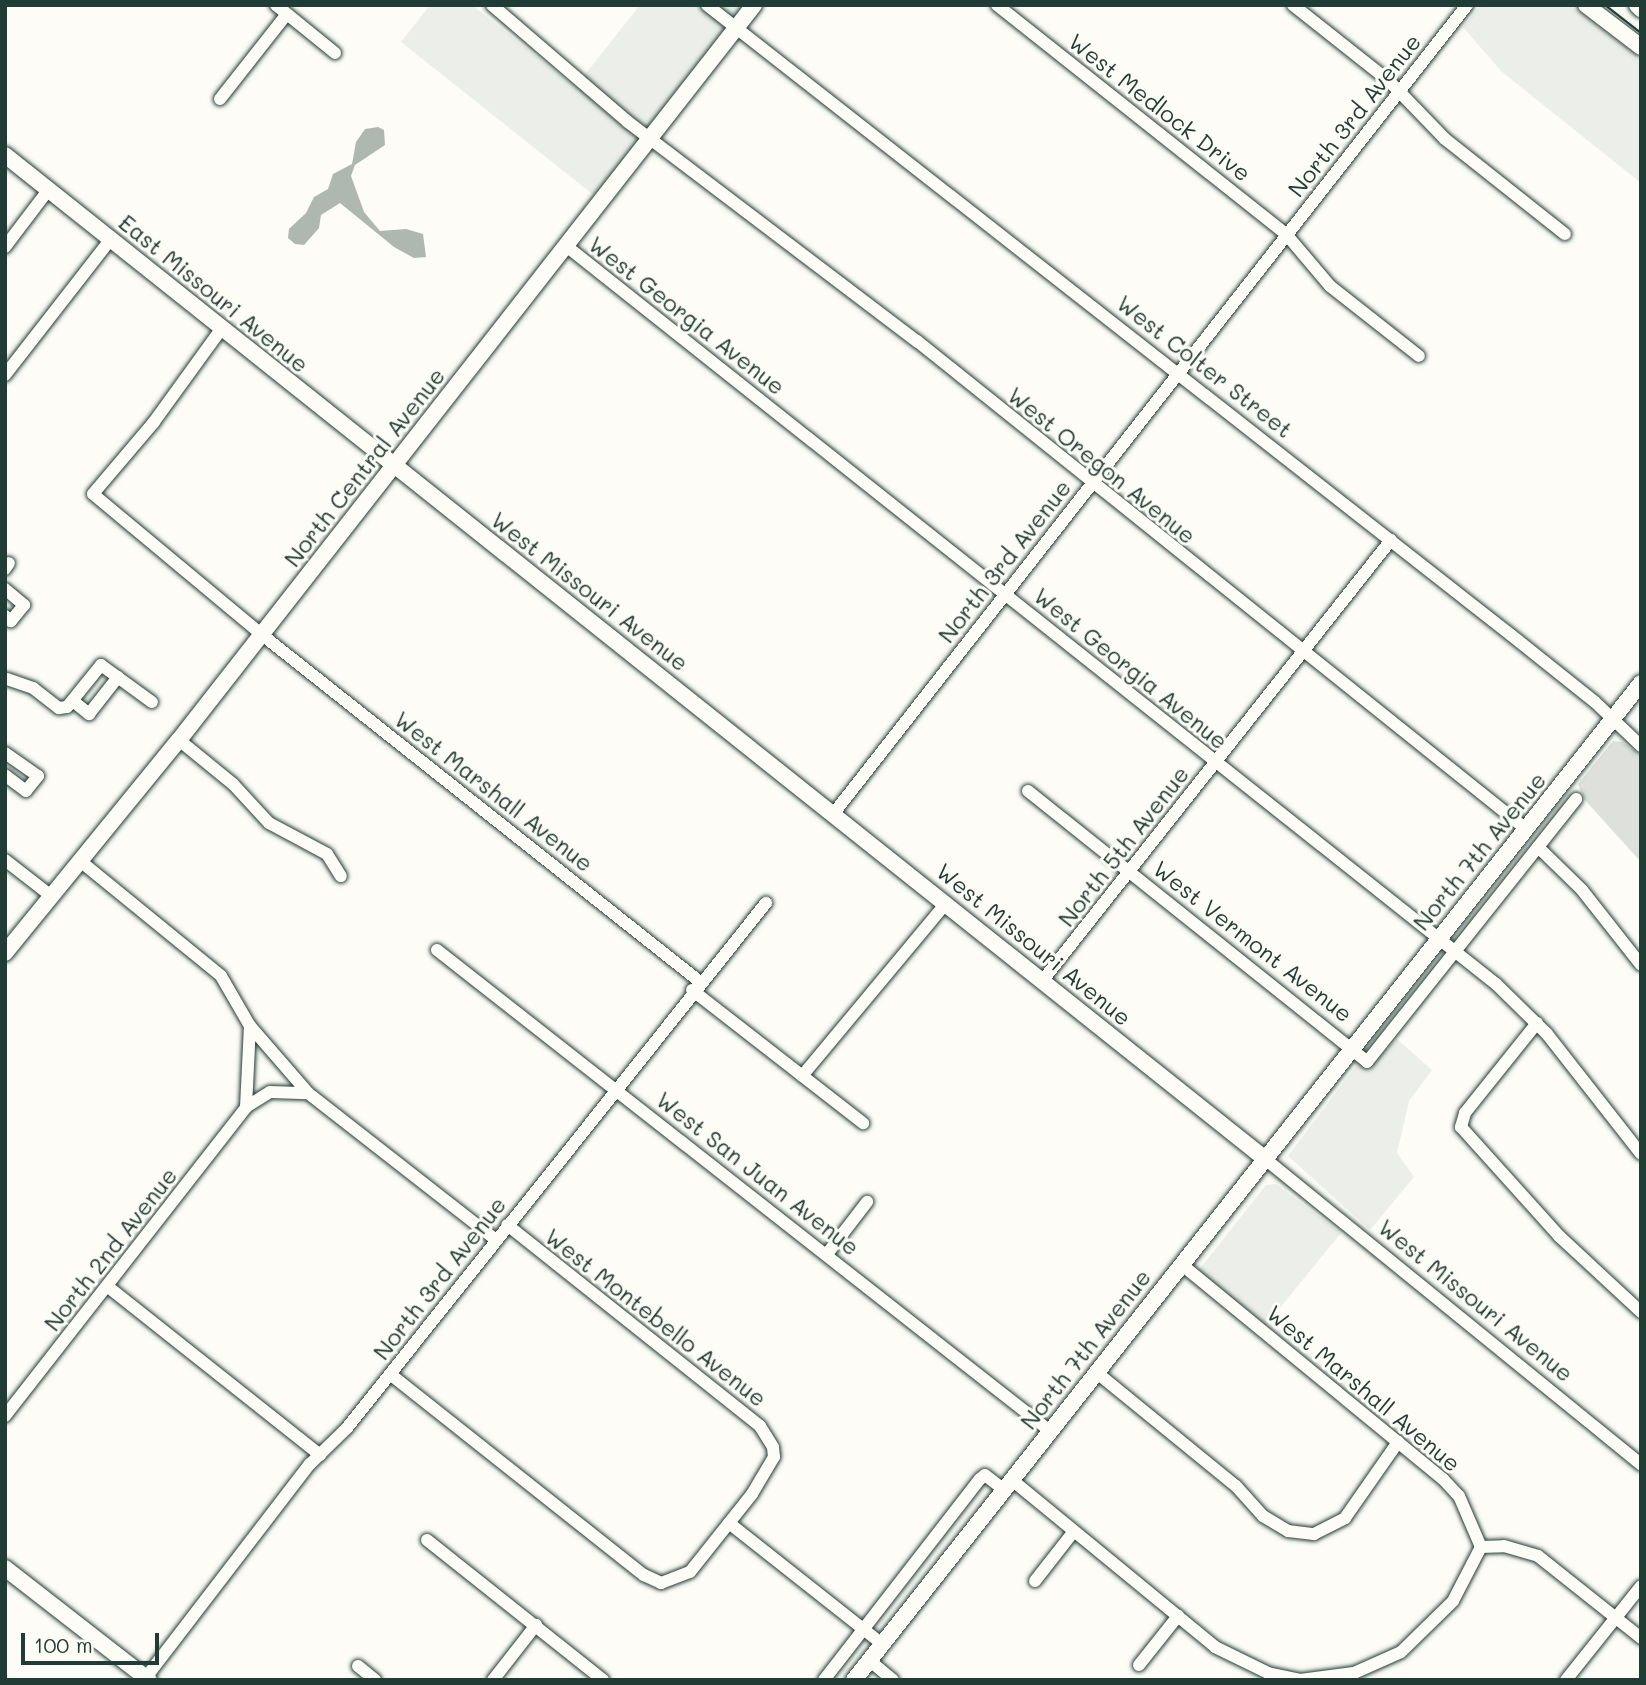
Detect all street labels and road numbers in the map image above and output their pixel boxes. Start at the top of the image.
street label: West Medlock Drive [1063,27,1257,187]
street label: North 3rd Avenue [1282,28,1426,202]
street label: East Missouri Avenue [114,208,314,378]
street label: West Georgia Avenue [583,230,791,400]
street label: West Colter Street [1112,289,1298,443]
street label: North Central Avenue [278,362,450,572]
street label: West Oregon Avenue [1002,381,1202,549]
street label: North 3rd Avenue [932,474,1076,648]
street label: West Missouri Avenue [486,505,694,677]
street label: West Georgia Avenue [1029,581,1233,755]
street label: West Marshall Avenue [389,705,599,877]
street label: North 5th Avenue [1052,760,1194,932]
street label: North 7th Avenue [1407,766,1551,936]
street label: West Vermont Avenue [1148,855,1358,1027]
street label: West Missouri Avenue [931,857,1137,1031]
street label: West San Juan Avenue [651,1085,865,1261]
street label: North 2nd Avenue [38,1162,182,1336]
street label: North 3rd Avenue [367,1191,511,1365]
street label: West Missouri Avenue [1373,1213,1579,1387]
street label: West Montebello Avenue [540,1222,772,1412]
street label: North 7th Avenue [1014,1264,1156,1434]
street label: West Marshall Avenue [1262,1299,1466,1477]

